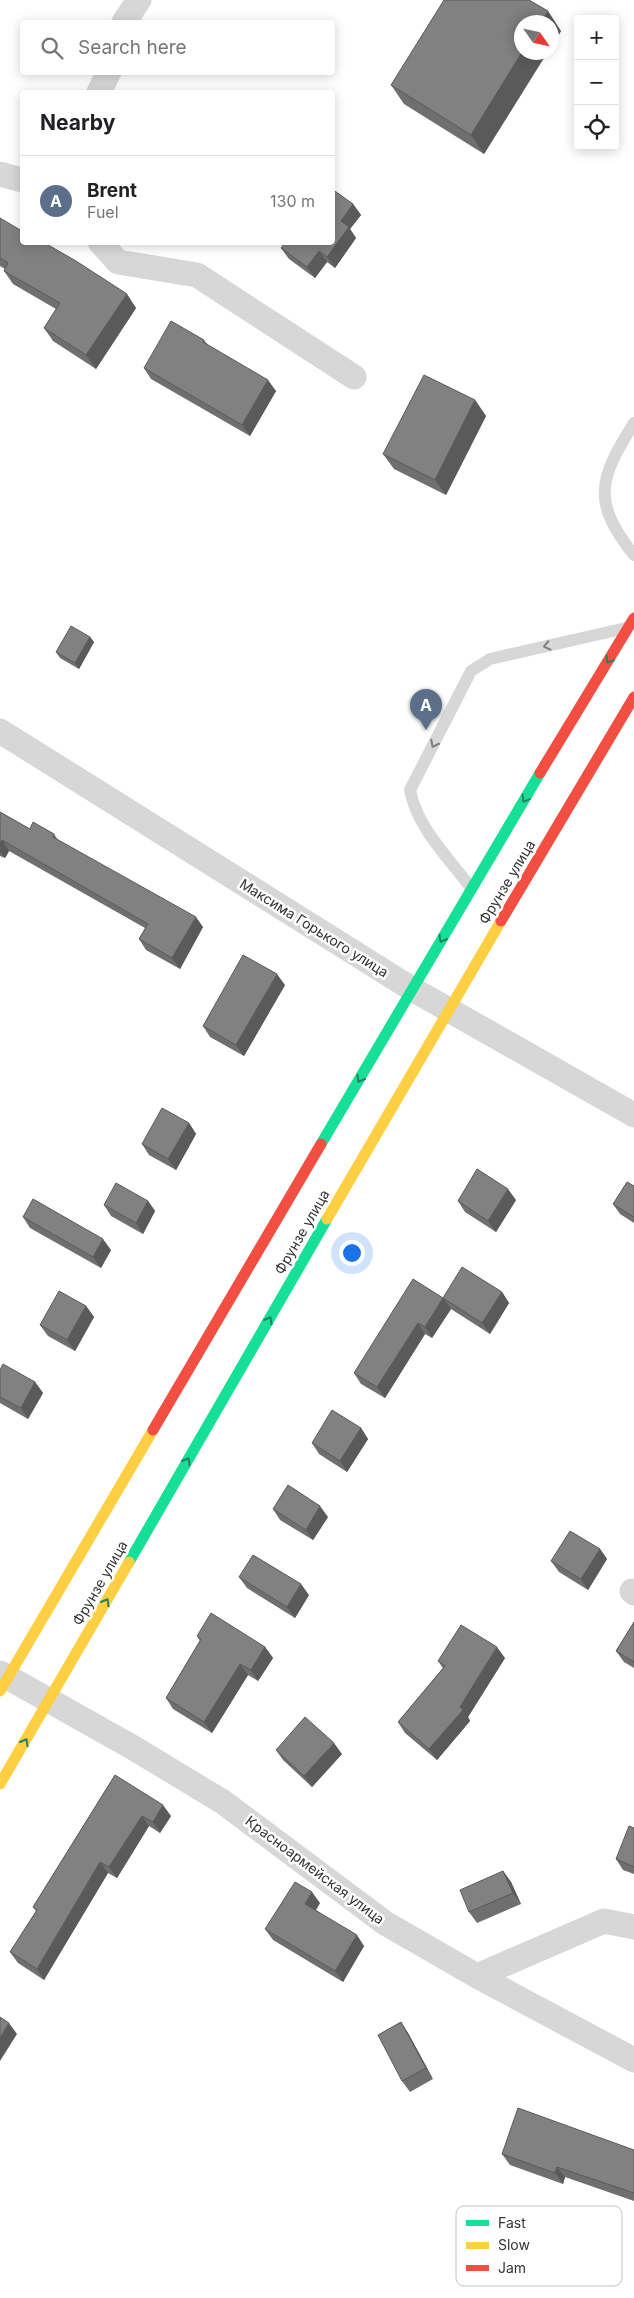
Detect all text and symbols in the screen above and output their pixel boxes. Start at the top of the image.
north arrow [514,15,559,60]
map controls [574,15,619,150]
button: + [574,15,619,60]
search box [20,20,335,75]
icon: search [38,34,66,62]
text: Search here [78,36,187,59]
button: − [574,60,619,105]
button: locate [574,105,619,150]
text: Nearby [40,110,115,135]
text: Brent [87,179,137,202]
text: A [50,191,62,211]
text: 130 m [270,191,315,211]
text: Fuel [87,202,119,222]
one-way arrow [542,641,551,651]
one-way arrow [605,655,615,664]
pin: A [410,689,442,730]
one-way arrow [430,738,440,747]
one-way arrow [522,794,531,803]
street label: Фрунзе улица [475,837,538,927]
street label: Максима Горького улица [237,875,392,980]
one-way arrow [438,933,448,942]
one-way arrow [356,1073,366,1082]
street label: Фрунзе улица [270,1186,333,1277]
your location [339,1240,365,1266]
one-way arrow [262,1317,272,1326]
one-way arrow [181,1457,191,1466]
street label: Фрунзе улица [68,1537,131,1628]
one-way arrow [100,1598,110,1607]
one-way arrow [18,1739,28,1748]
street label: Красноармейская улица [243,1812,388,1927]
legend [456,2206,622,2286]
text: Fast [498,2214,526,2231]
text: Slow [498,2236,530,2253]
text: Jam [498,2259,526,2276]

